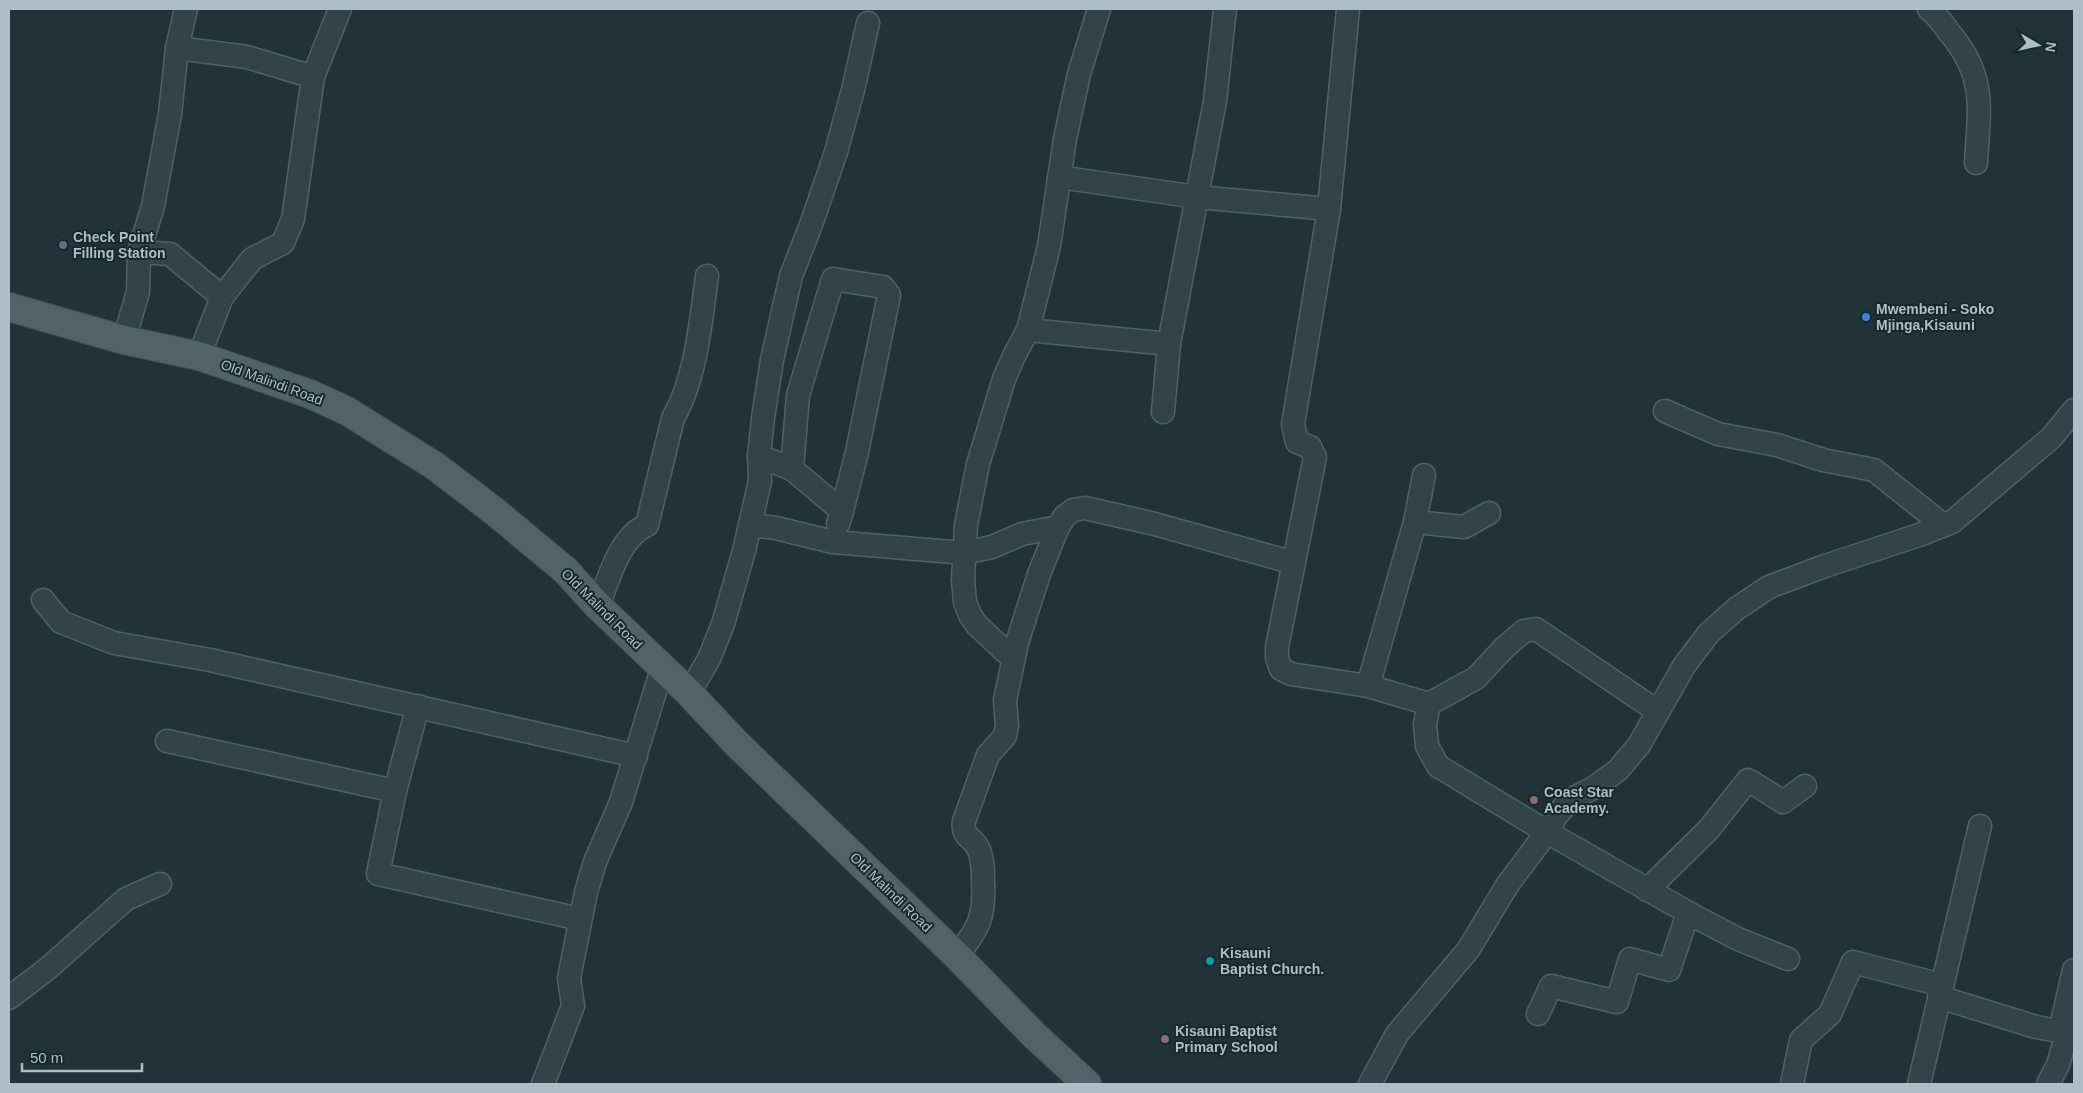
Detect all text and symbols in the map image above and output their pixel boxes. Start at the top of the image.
north arrow [2013,20,2063,70]
text: N [2042,41,2060,53]
place label: Check Point Filling Station [73,229,166,261]
marker: Check Point Filling Station [57,239,69,251]
place label: Mwembeni - Soko Mjinga,Kisauni [1876,301,1994,333]
marker: Mwembeni - Soko Mjinga,Kisauni [1860,311,1872,323]
street label: Old Malindi Road [219,356,325,408]
street label: Old Malindi Road [558,565,646,653]
place label: Coast Star Academy. [1544,784,1615,816]
marker: Coast Star Academy. [1528,794,1540,806]
street label: Old Malindi Road [847,849,935,935]
place label: Kisauni Baptist Church. [1220,945,1324,977]
marker: Kisauni Baptist Church. [1204,955,1216,967]
place label: Kisauni Baptist Primary School [1175,1023,1278,1055]
marker: Kisauni Baptist Primary School [1159,1033,1171,1045]
scale bar [22,1040,142,1072]
text: 50 m [30,1049,63,1066]

